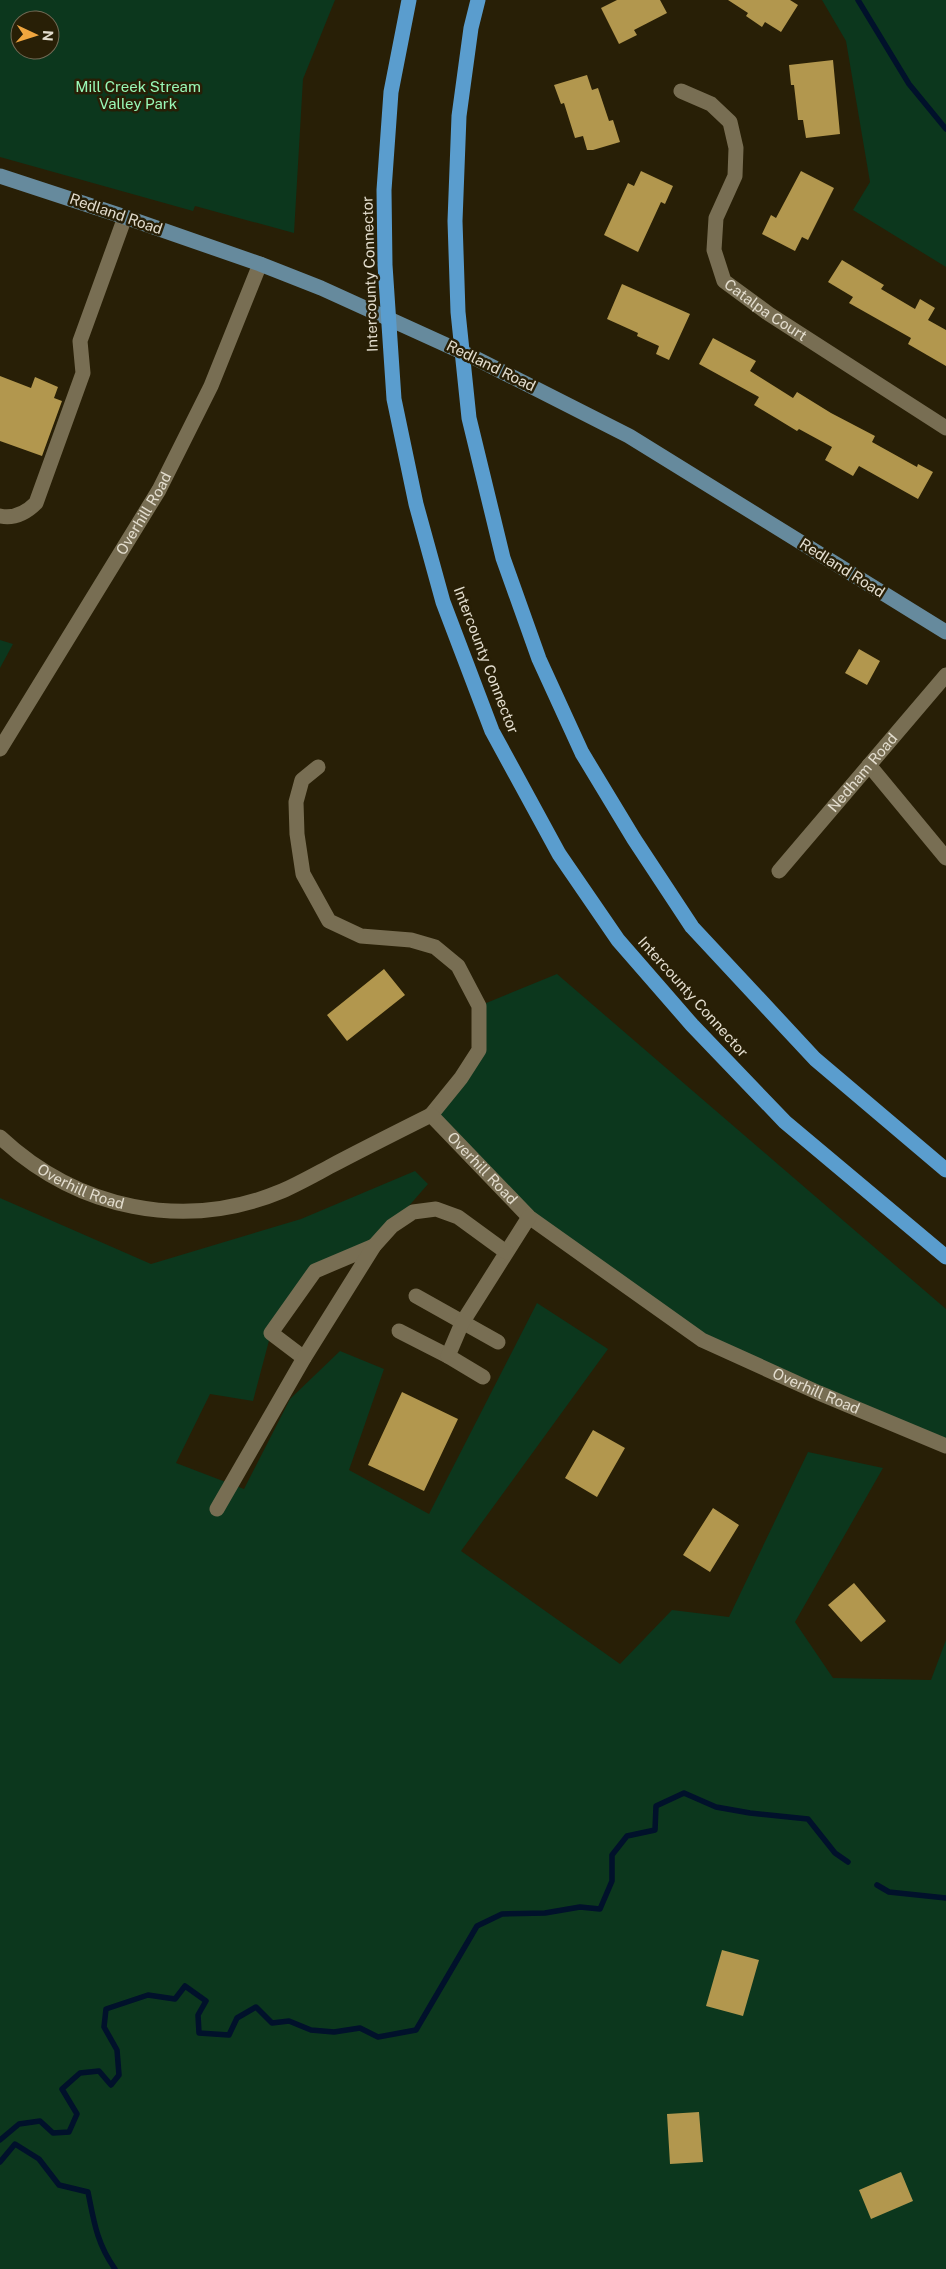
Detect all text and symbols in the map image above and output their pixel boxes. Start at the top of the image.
north arrow [10,10,60,60]
text: N [40,30,56,42]
park label: Mill Creek Stream Valley Park [75,78,201,112]
street label: Redland Road [68,190,165,237]
street label: Intercounty Connector [358,196,381,352]
street label: Catalpa Court [721,275,810,344]
street label: Redland Road [444,337,539,394]
street label: Overhill Road [112,469,175,558]
street label: Redland Road [797,535,888,600]
street label: Intercounty Connector [451,584,522,736]
street label: Nedham Road [824,730,900,815]
street label: Intercounty Connector [635,933,752,1060]
street label: Overhill Road [444,1128,521,1207]
street label: Overhill Road [34,1160,126,1212]
street label: Overhill Road [770,1364,862,1417]

